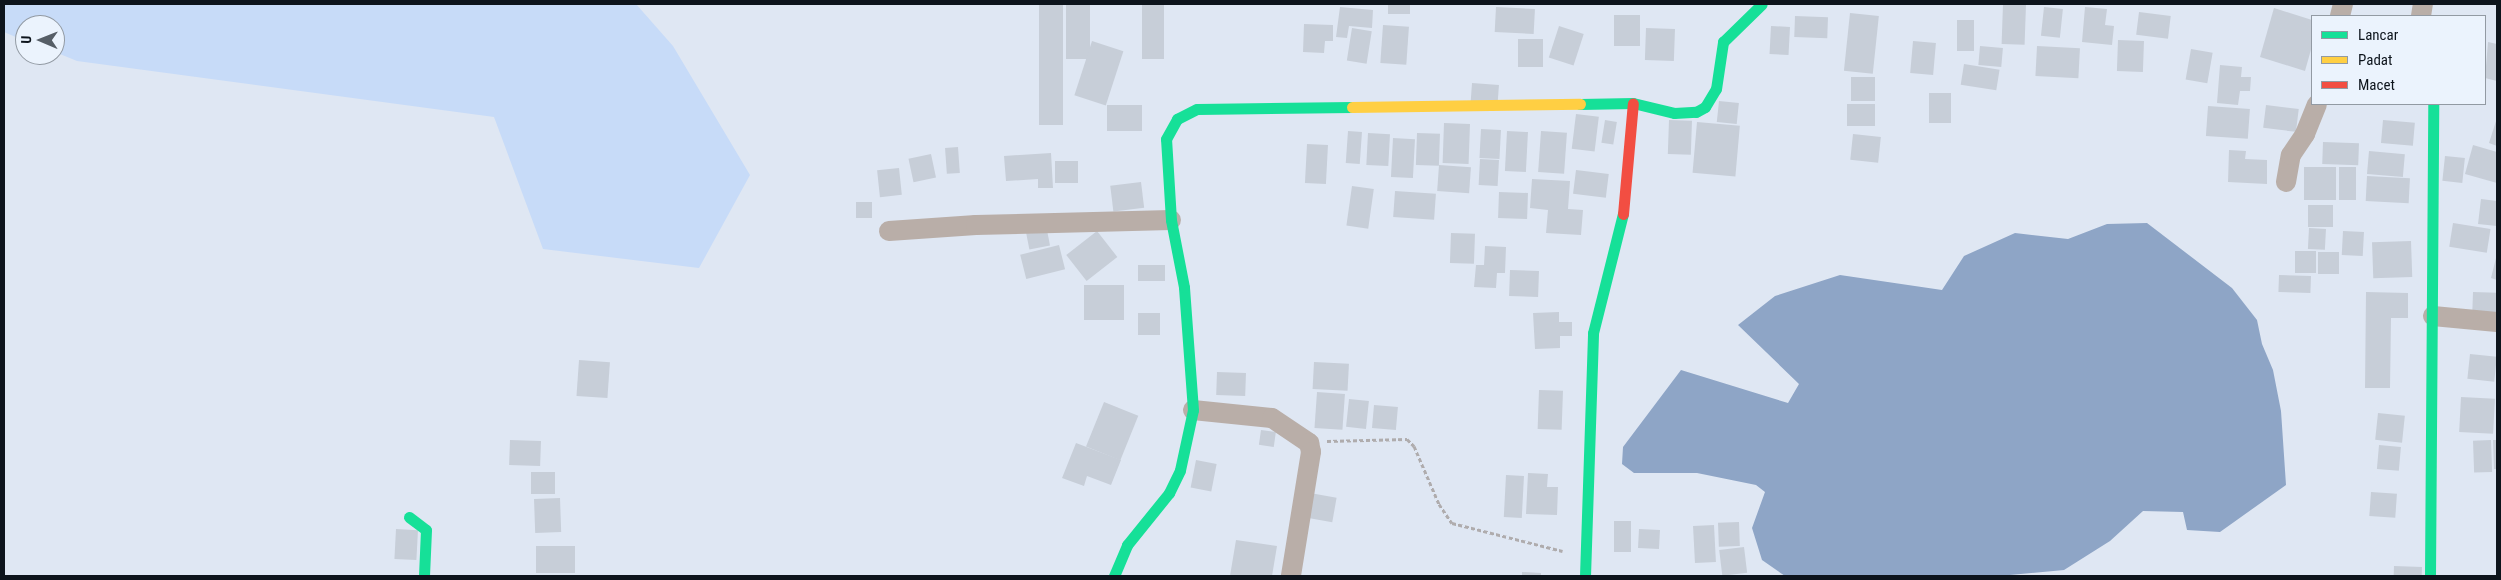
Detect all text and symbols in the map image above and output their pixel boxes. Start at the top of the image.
north arrow [15,15,65,65]
legend [2311,15,2486,105]
text: Lancar [2358,26,2398,44]
text: U [18,36,34,44]
text: Padat [2358,51,2392,69]
text: Macet [2358,76,2395,94]

